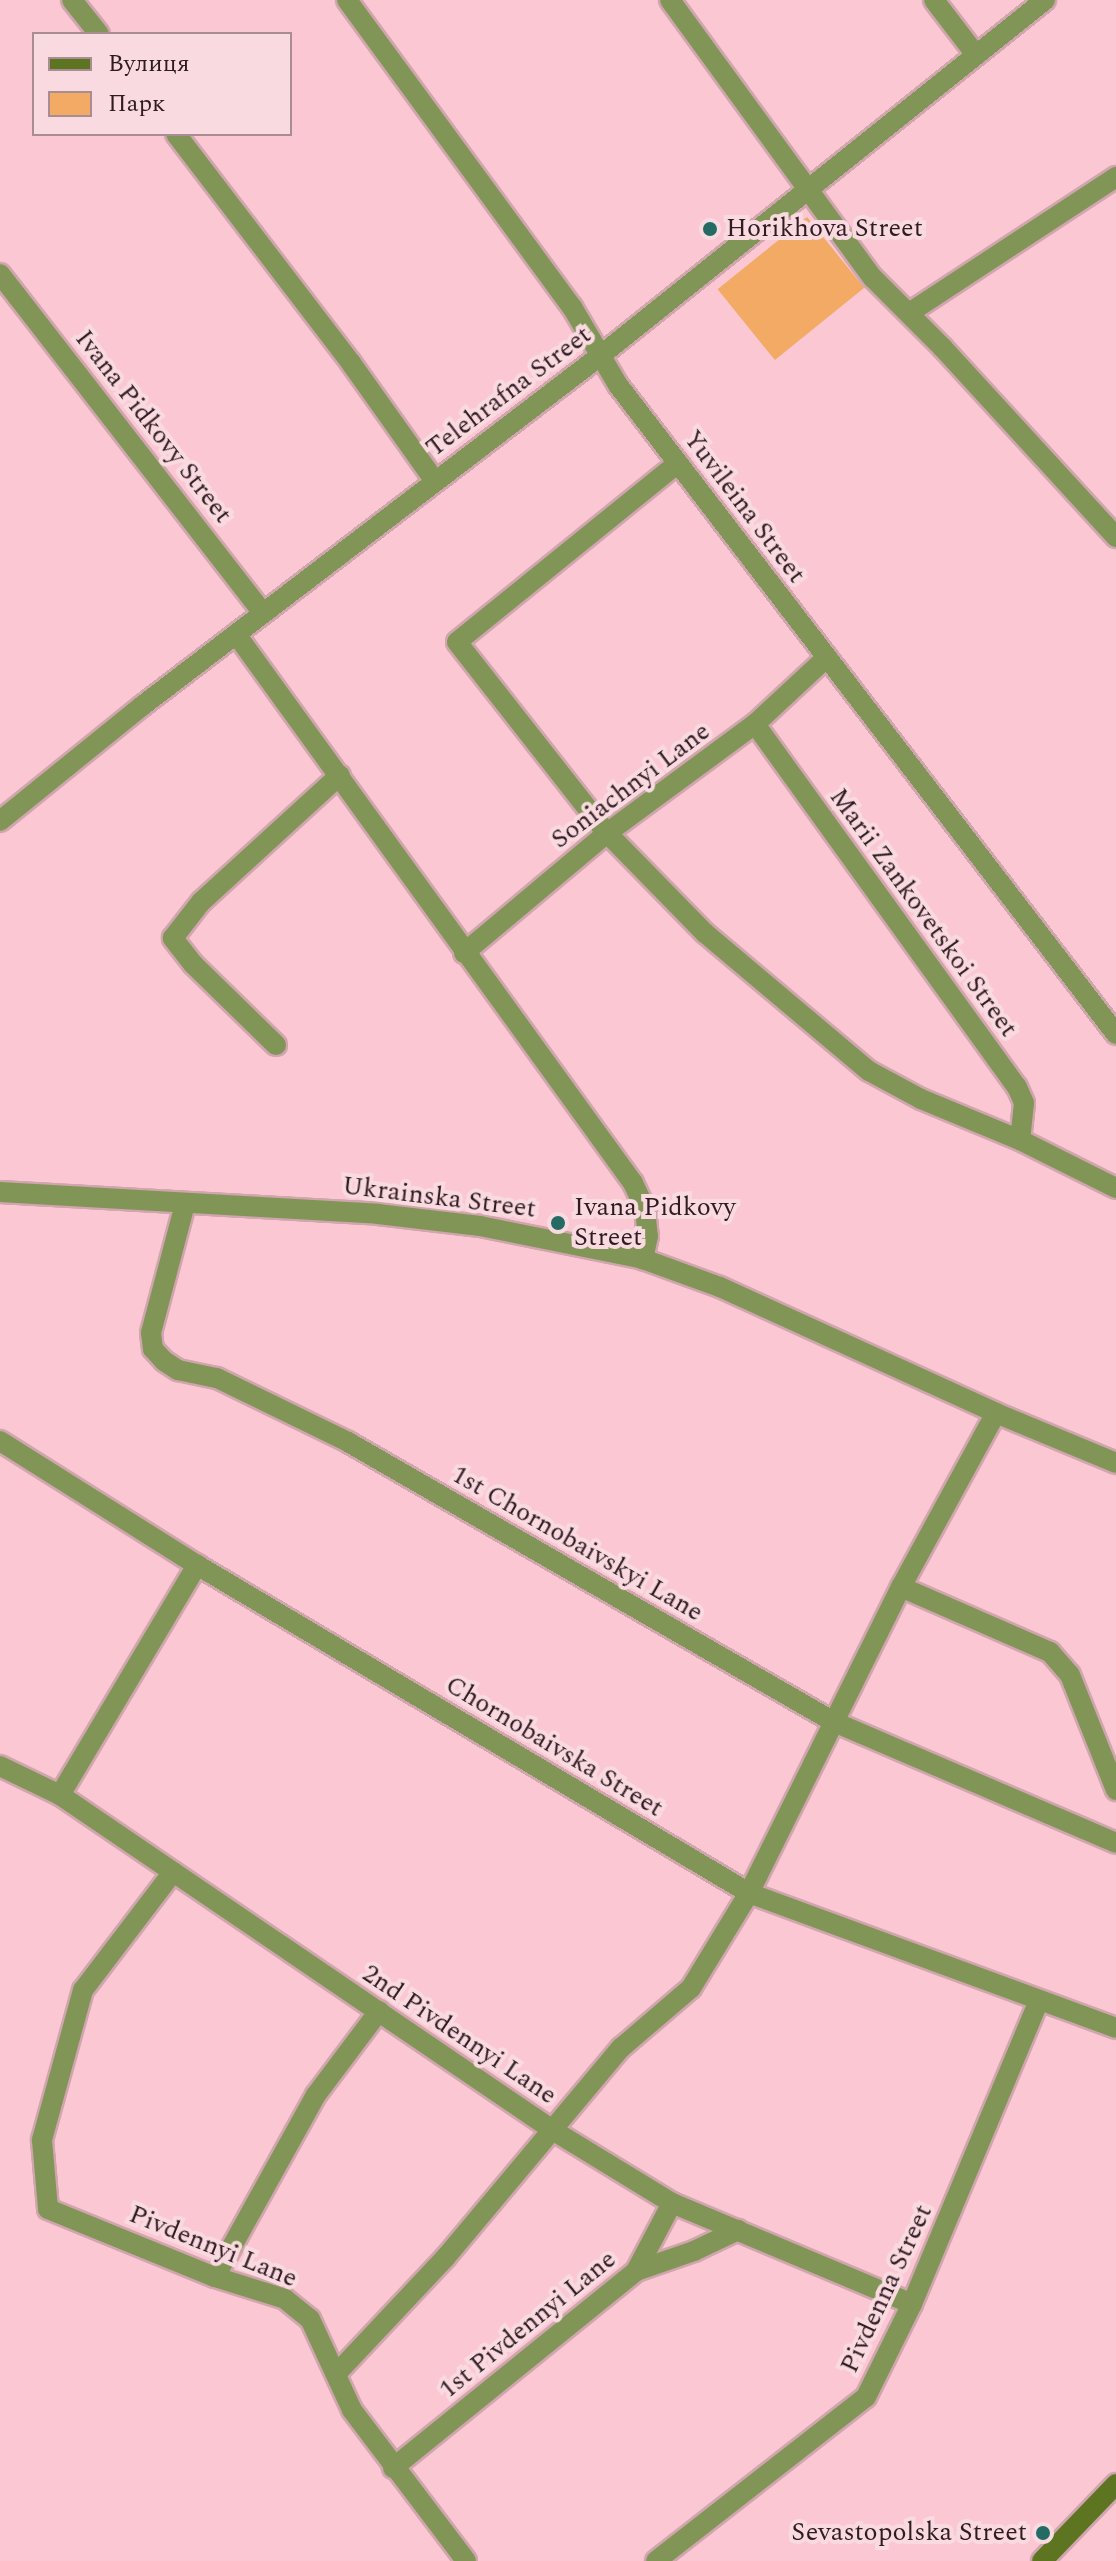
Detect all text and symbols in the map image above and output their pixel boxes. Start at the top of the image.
legend [32,32,292,136]
text: Вулиця [108,46,190,82]
text: Парк [108,86,165,122]
place label: Horikhova Street [726,213,923,245]
marker: Horikhova Street [701,220,719,238]
street label: Telehrafna Street [420,320,598,464]
street label: Ivana Pidkovy Street [68,324,238,530]
street label: Yuvileina Street [676,424,812,590]
street label: Soniachnyi Lane [545,716,717,856]
street label: Marii Zankovetskoi Street [822,783,1024,1043]
street label: Ukrainska Street [341,1171,537,1225]
place label: Ivana Pidkovy Street [574,1192,736,1254]
marker: Ivana Pidkovy Street [549,1214,567,1232]
street label: 1st Chornobaivskyi Lane [446,1459,708,1629]
street label: Chornobaivska Street [440,1670,668,1824]
street label: 2nd Pivdennyi Lane [356,1958,562,2112]
street label: Pivdennyi Lane [124,2199,302,2295]
street label: Pivdenna Street [834,2200,940,2378]
street label: 1st Pivdennyi Lane [433,2244,623,2406]
place label: Sevastopolska Street [791,2517,1027,2549]
marker: Sevastopolska Street [1034,2524,1052,2542]

